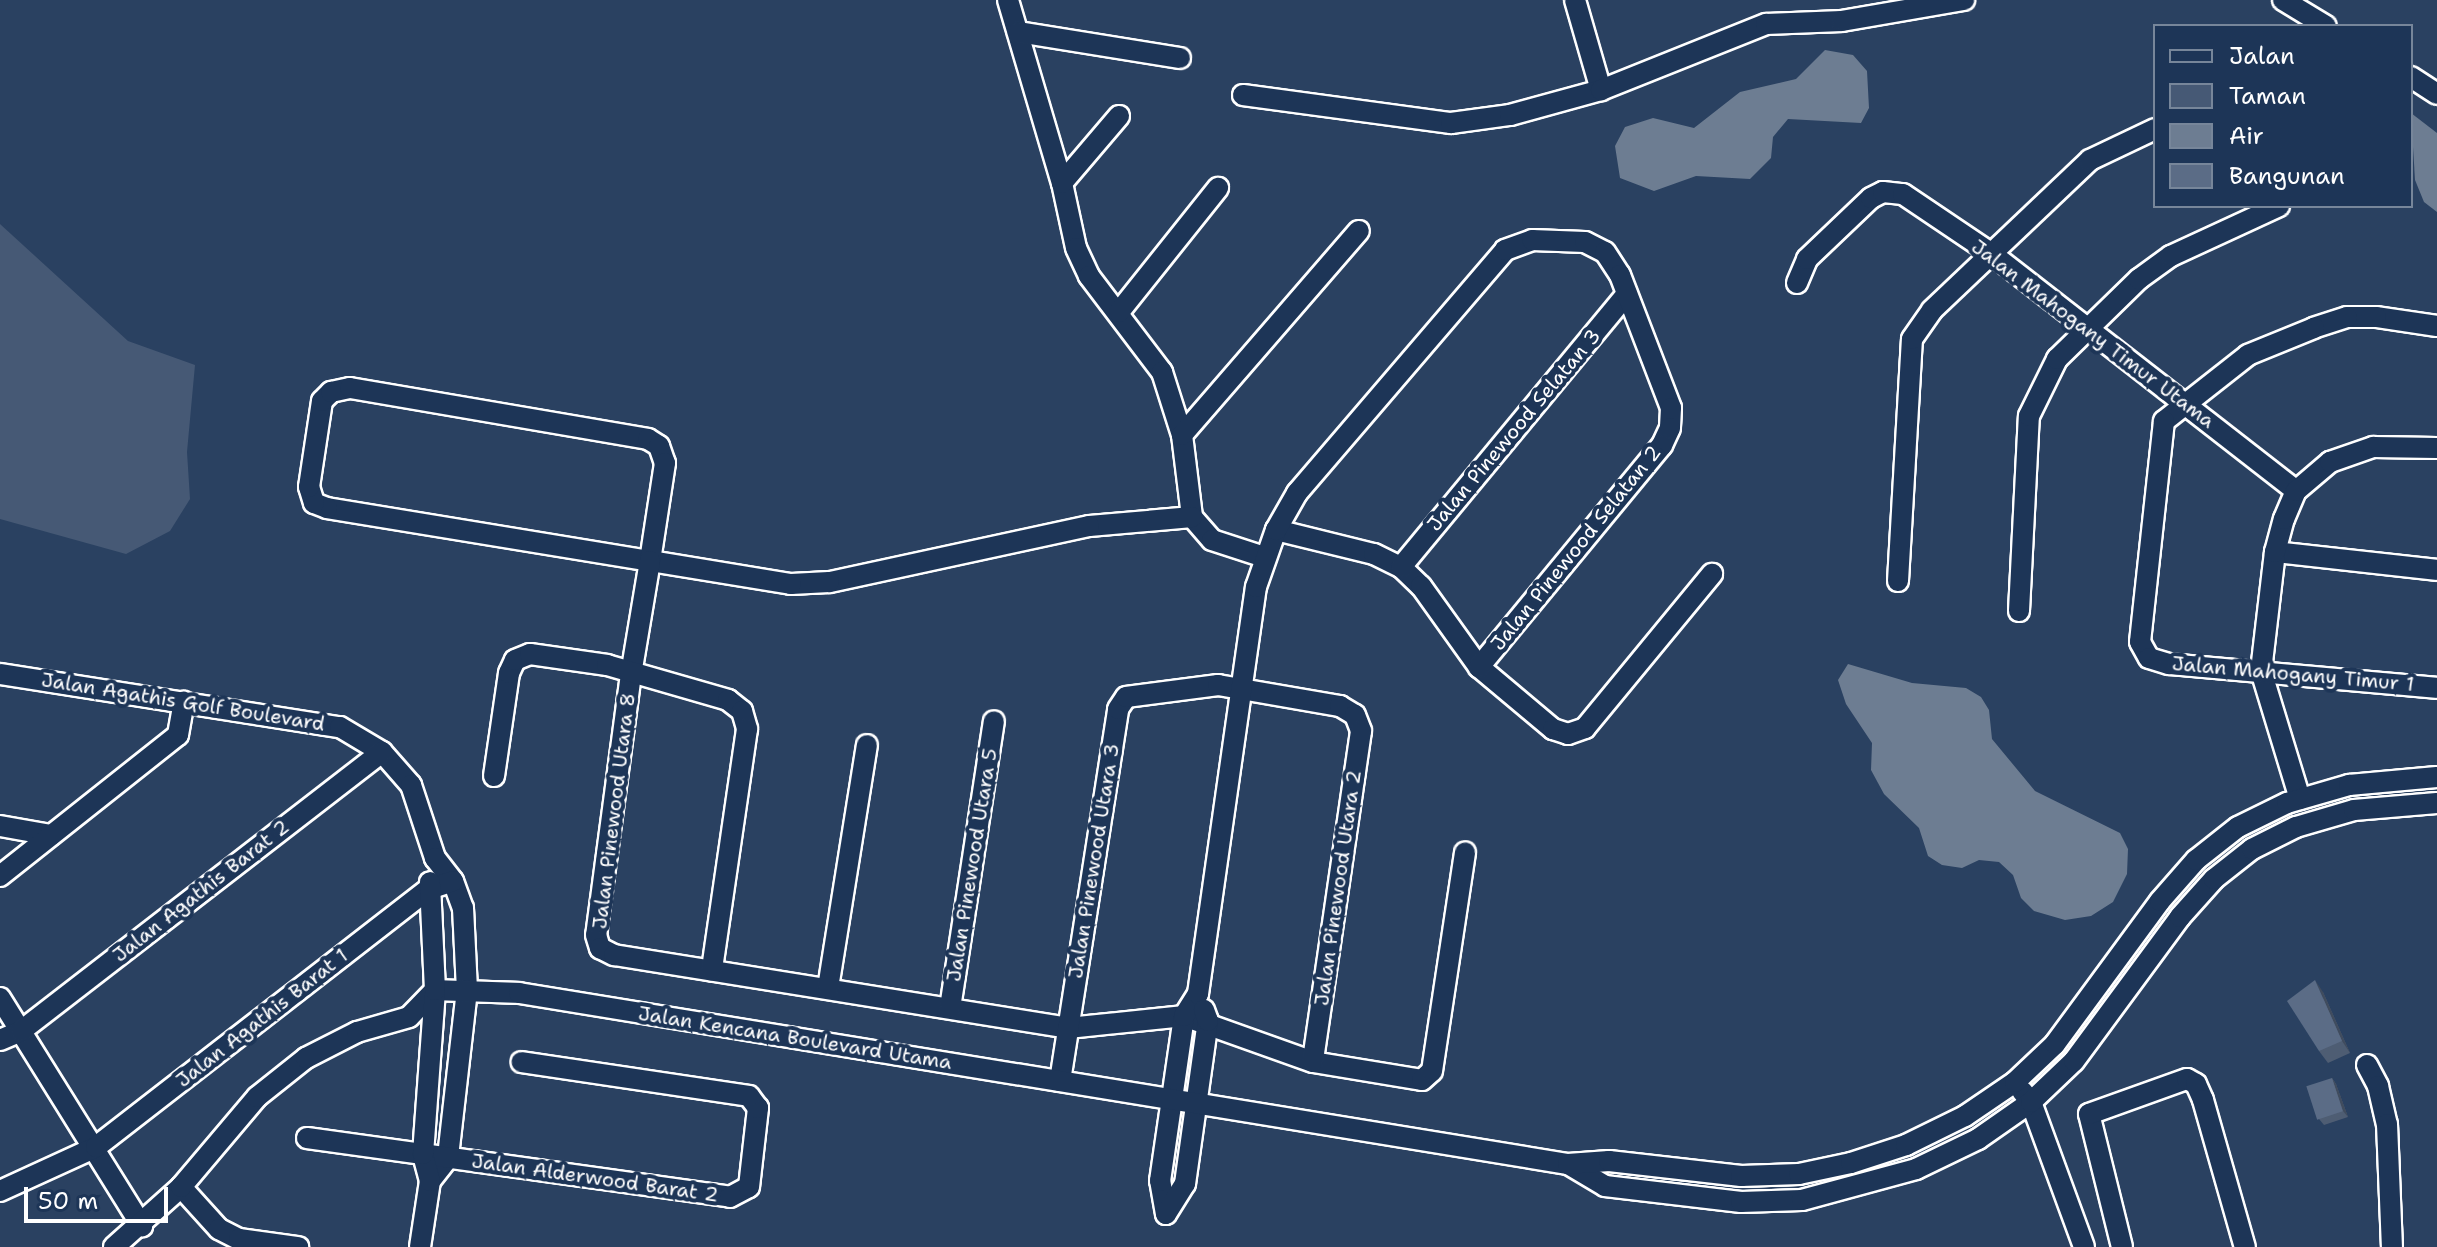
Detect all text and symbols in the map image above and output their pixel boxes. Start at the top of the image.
legend [2153,24,2413,208]
text: Jalan [2229,40,2295,72]
text: Taman [2229,80,2306,112]
text: Air [2229,120,2264,152]
text: Bangunan [2229,160,2345,192]
street label: Jalan Mahogany Timur Utama [1967,235,2219,433]
street label: Jalan Pinewood Selatan 3 [1422,324,1606,536]
street label: Jalan Pinewood Selatan 2 [1486,441,1666,655]
street label: Jalan Mahogany Timur 1 [2171,651,2415,697]
street label: Jalan Agathis Golf Boulevard [40,668,326,736]
street label: Jalan Pinewood Utara 8 [588,692,640,930]
street label: Jalan Pinewood Utara 3 [1064,742,1124,980]
street label: Jalan Pinewood Utara 5 [942,747,1002,983]
street label: Jalan Pinewood Utara 2 [1310,769,1366,1007]
street label: Jalan Agathis Barat 2 [108,815,294,967]
street label: Jalan Agathis Barat 1 [171,944,353,1092]
street label: Jalan Kencana Boulevard Utama [636,1001,954,1075]
street label: Jalan Alderwood Barat 2 [470,1149,720,1207]
scale bar [28,1171,172,1221]
text: 50 m [38,1185,98,1217]

